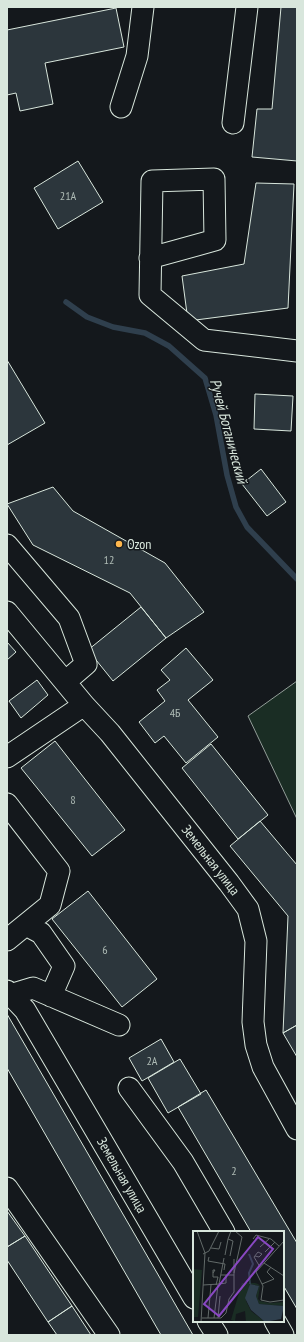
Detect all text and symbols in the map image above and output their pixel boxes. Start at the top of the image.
house number: 21А [60,188,77,203]
water label: Ручей Ботанический [206,377,252,487]
place label: Ozon [127,535,152,553]
marker: Ozon [114,539,124,549]
house number: 12 [104,552,114,567]
house number: 4Б [170,705,180,720]
house number: 8 [70,792,76,807]
street label: Земельная улица [178,821,244,899]
house number: 6 [102,942,108,957]
house number: 2А [146,1053,158,1068]
street label: Земельная улица [93,1134,151,1216]
house number: 2 [231,1163,237,1178]
inset map [193,1231,284,1322]

